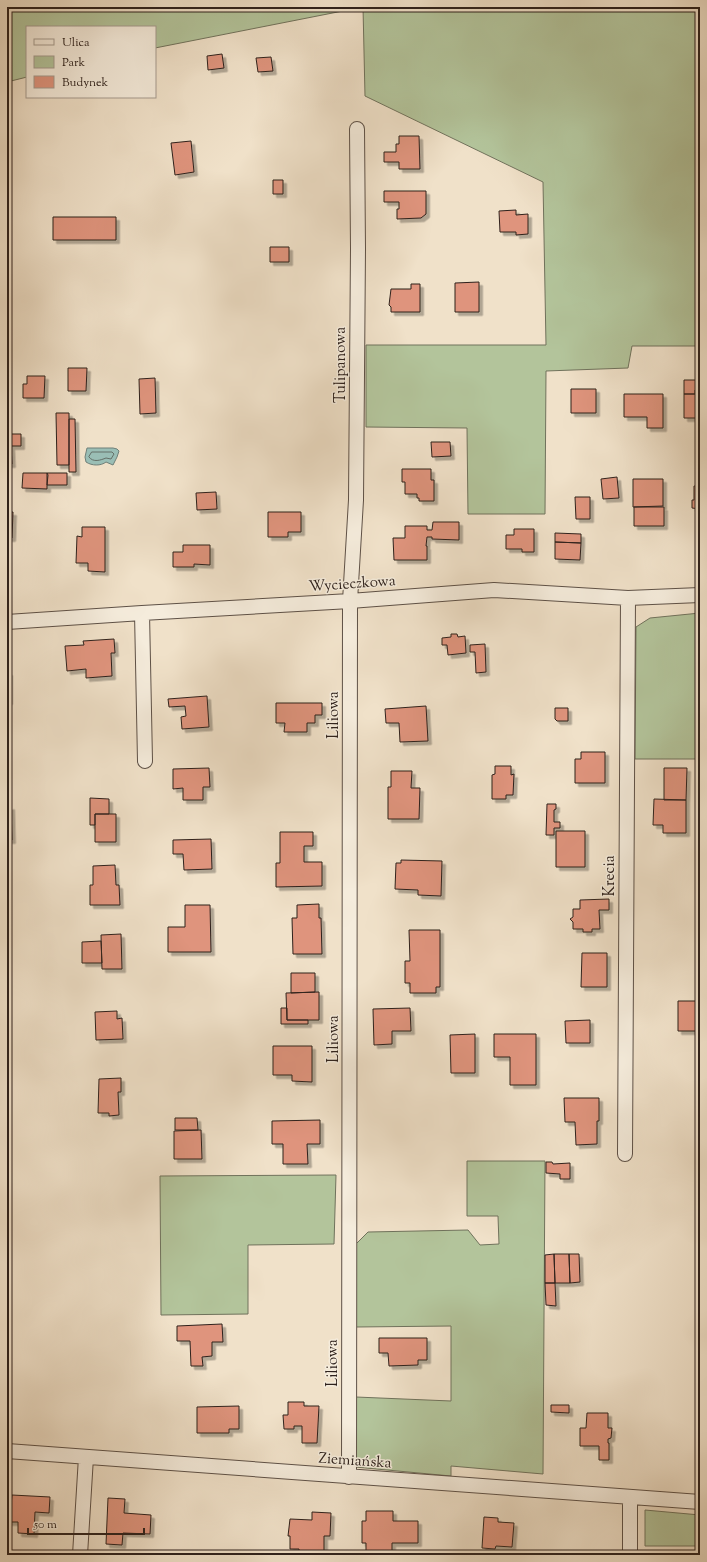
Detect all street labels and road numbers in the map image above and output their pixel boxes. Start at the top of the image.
street label: Tulipanowa [331,327,352,403]
street label: Wycieczkowa [308,571,396,598]
street label: Liliowa [324,691,345,739]
street label: Krecia [600,855,621,897]
street label: Liliowa [324,1015,345,1063]
street label: Liliowa [323,1339,344,1387]
street label: Ziemiańska [318,1448,392,1475]

